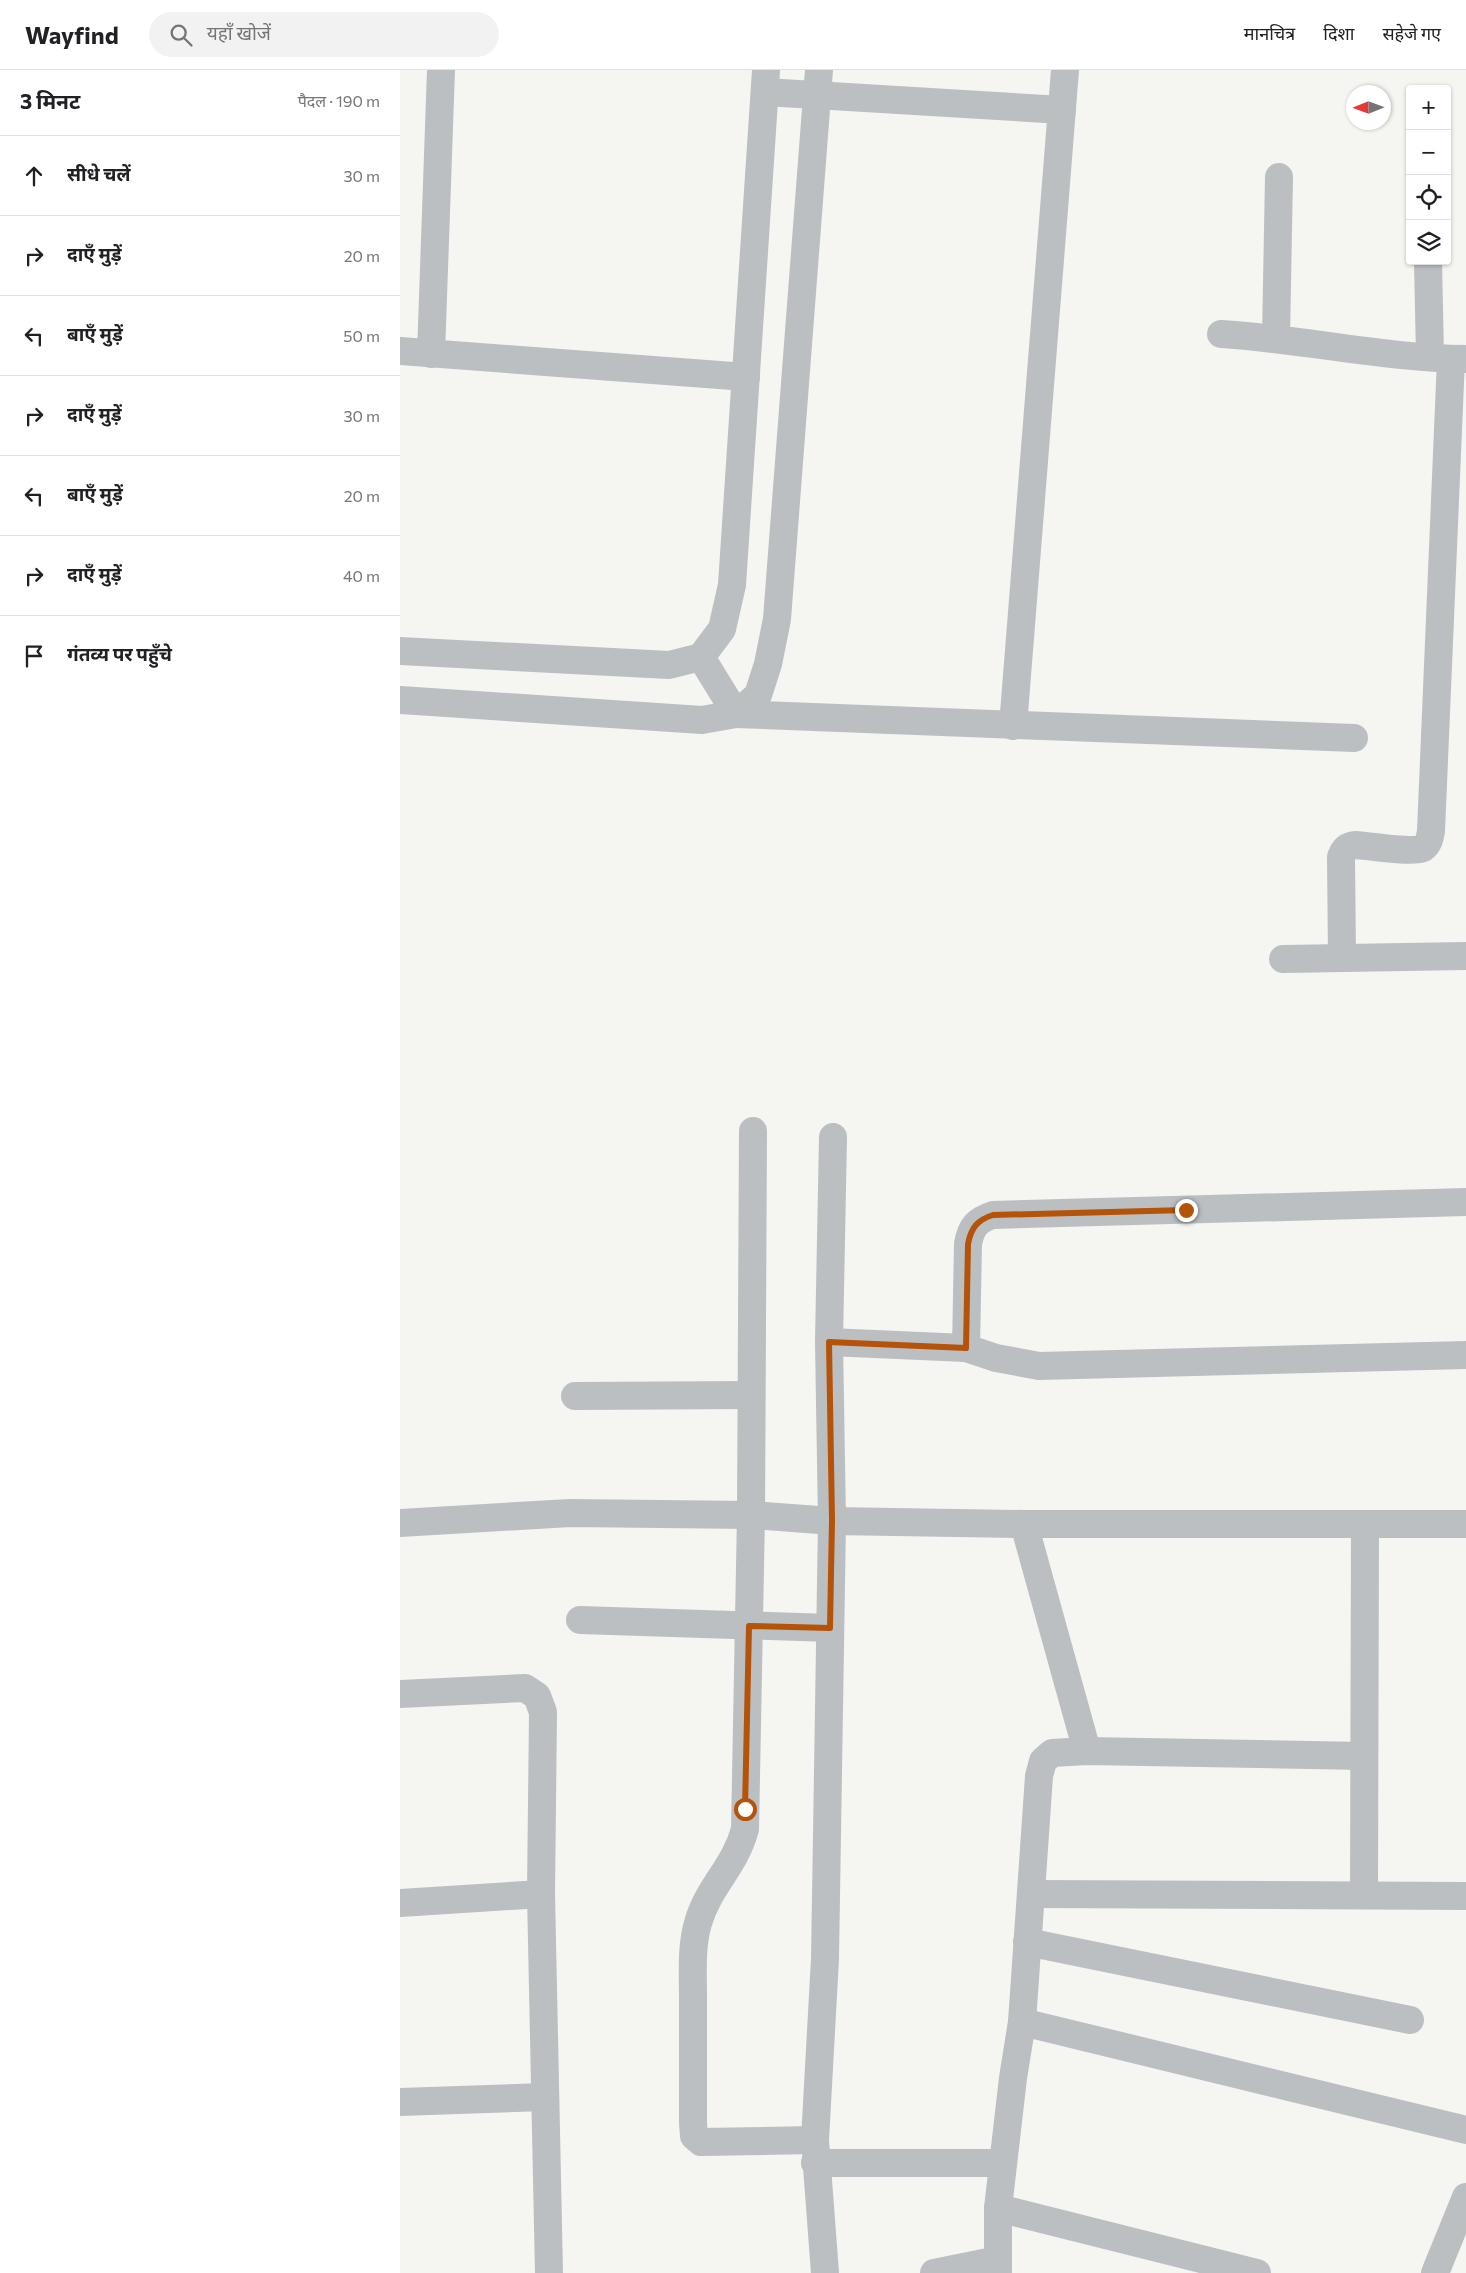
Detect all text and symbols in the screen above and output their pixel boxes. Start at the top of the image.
search box [149,12,499,57]
text: Wayfind [25,20,119,49]
icon: search [167,21,195,49]
text: यहाँ खोजें [207,21,271,44]
text: मानचित्र [1244,22,1295,44]
text: दिशा [1323,22,1354,44]
text: सहेजे गए [1382,22,1441,44]
north arrow [1346,85,1391,130]
map controls [1406,85,1451,265]
button: + [1406,85,1451,130]
text: 3 मिनट [20,88,80,113]
text: पैदल · 190 m [298,91,380,110]
button: − [1406,130,1451,175]
icon: ahead [20,162,48,190]
text: सीधे चलें [67,162,131,185]
text: 30 m [343,166,380,185]
button: locate [1406,175,1451,220]
button: layers [1406,220,1451,265]
icon: right [20,242,48,270]
text: दाएँ मुड़ें [67,242,122,265]
text: 20 m [344,246,380,265]
icon: left [20,322,48,350]
text: बाएँ मुड़ें [67,322,123,345]
text: 50 m [343,326,380,345]
icon: right [20,402,48,430]
text: दाएँ मुड़ें [67,402,122,425]
text: 30 m [343,406,380,425]
icon: left [20,482,48,510]
text: बाएँ मुड़ें [67,482,123,505]
text: 20 m [344,486,380,505]
icon: right [20,562,48,590]
text: दाएँ मुड़ें [67,562,122,585]
text: 40 m [343,566,380,585]
icon: arrive [20,642,48,670]
text: गंतव्य पर पहुँचे [67,642,172,665]
route end [1175,1199,1198,1222]
route start [734,1798,757,1821]

